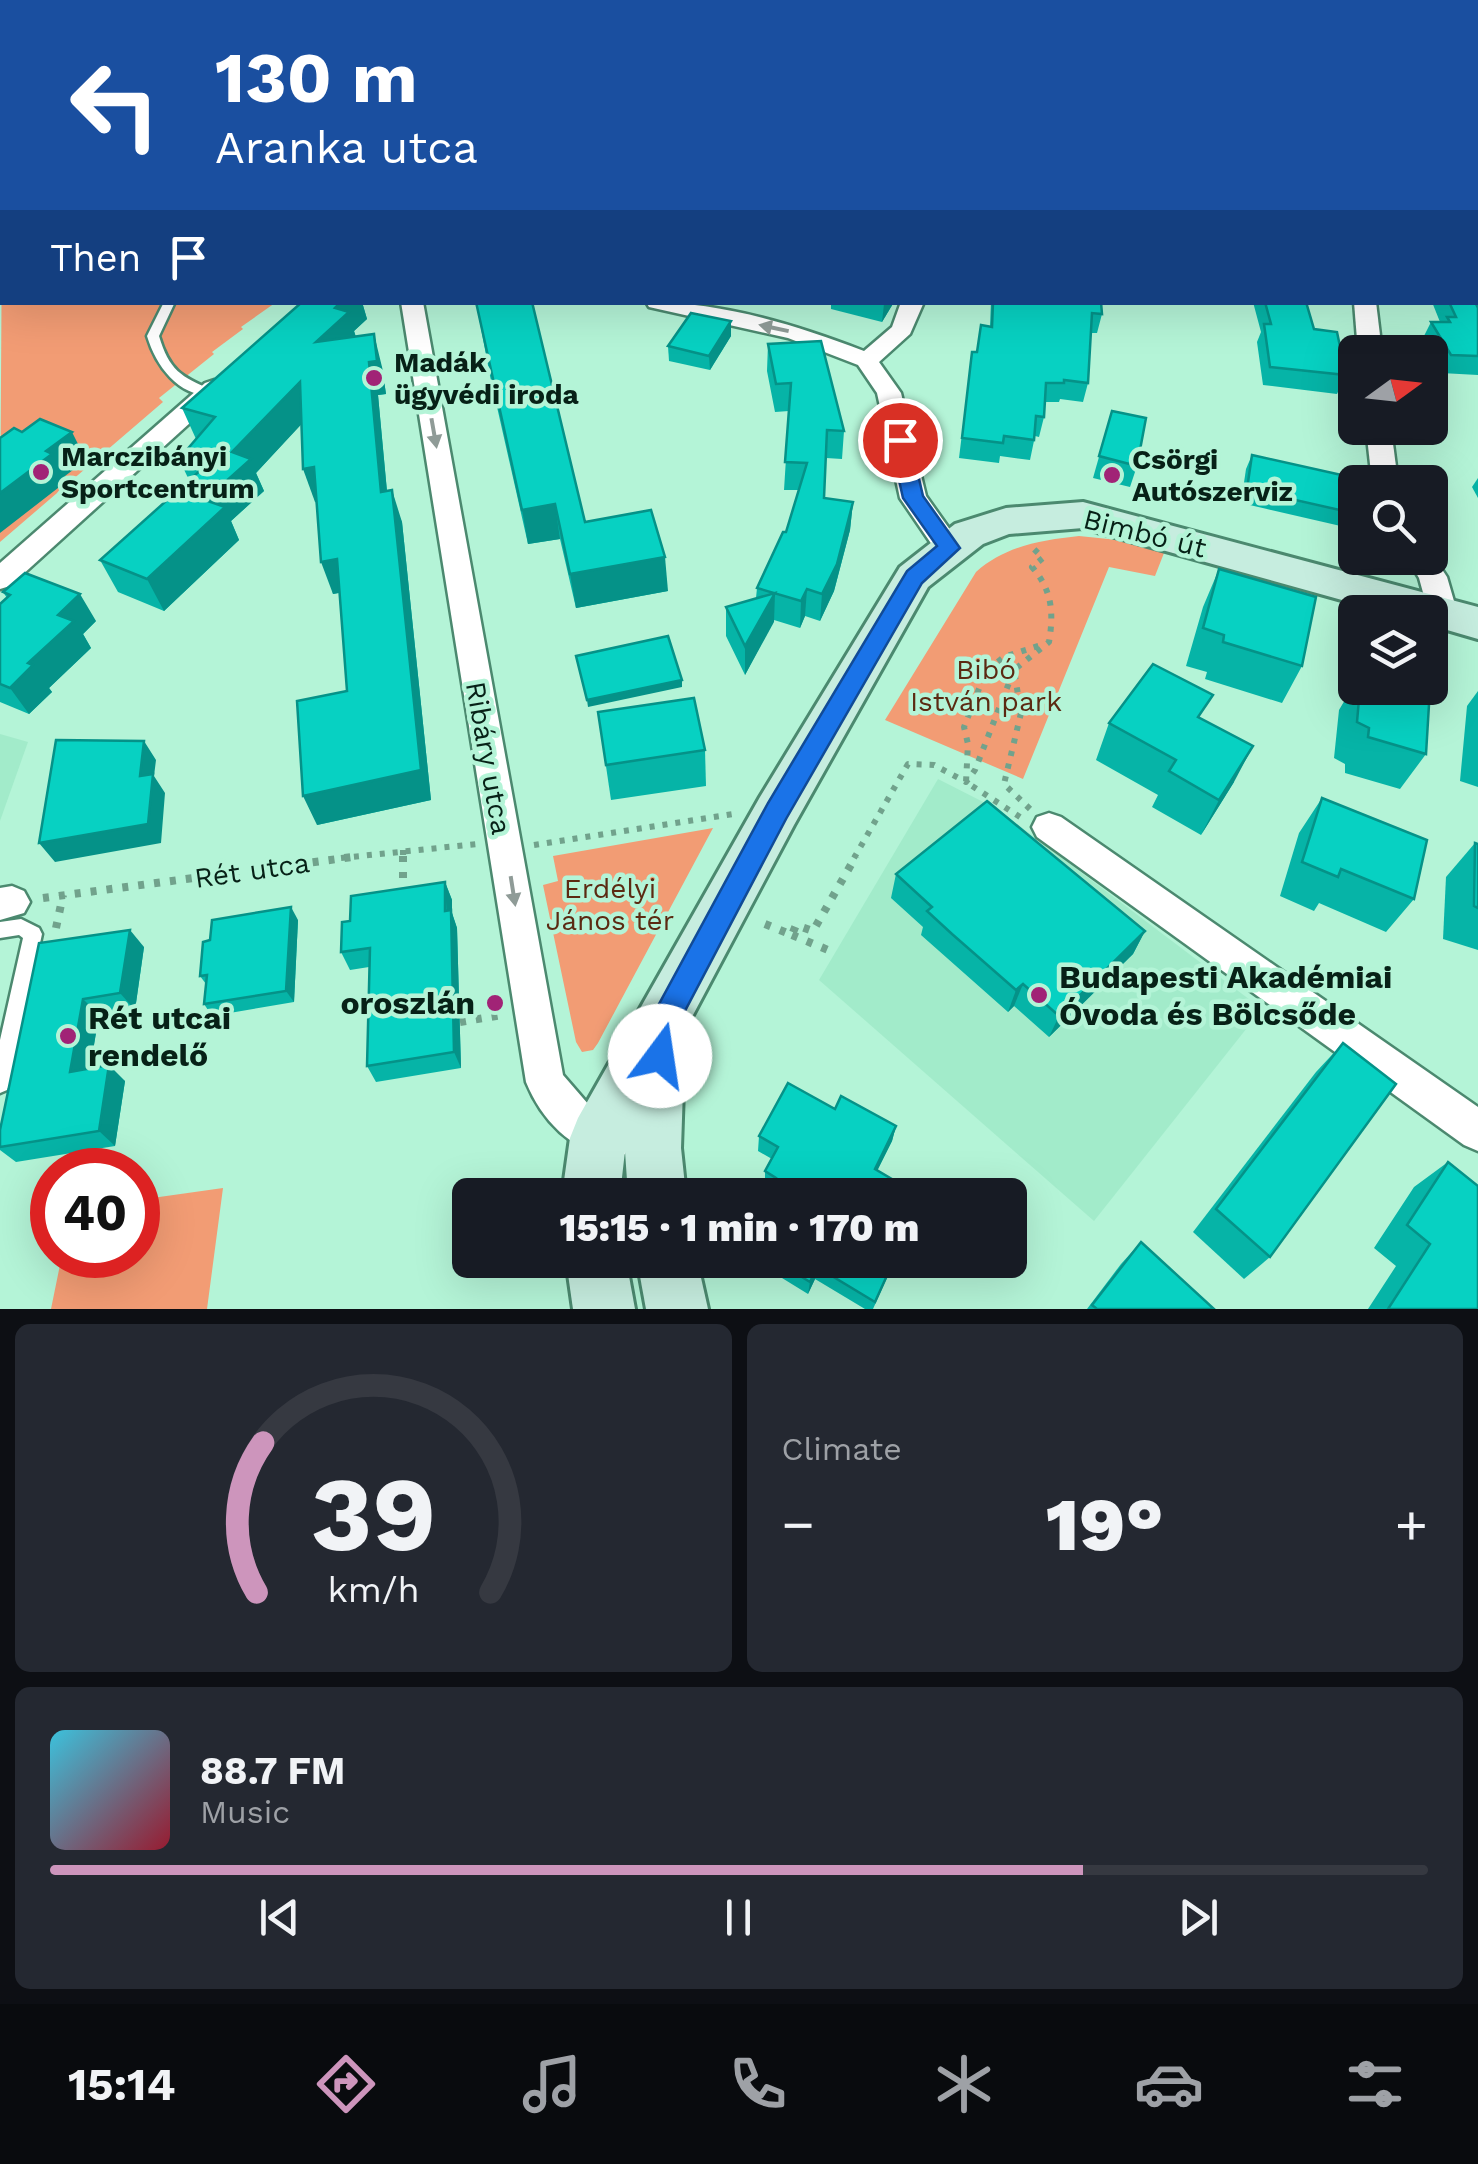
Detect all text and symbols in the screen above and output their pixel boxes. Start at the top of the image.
text: 130 m [215,37,418,119]
icon: left [50,40,180,170]
text: Aranka utca [215,121,478,174]
icon: arrive [161,230,216,285]
text: Then [50,236,141,280]
one-way arrow [759,320,790,335]
north arrow [1338,335,1448,445]
map controls [1338,335,1448,705]
place label: Madák ügyvédi iroda [394,346,579,411]
marker: Madák ügyvédi iroda [363,367,385,389]
pin [858,398,943,483]
icon: arrive [873,413,928,468]
one-way arrow [427,418,442,449]
place label: Marczibányi Sportcentrum [61,440,255,505]
place label: Csörgi Autószerviz [1132,443,1293,508]
marker: Marczibányi Sportcentrum [30,461,52,483]
marker: Csörgi Autószerviz [1101,464,1123,486]
button: search [1338,465,1448,575]
street label: Bimbó út [1080,502,1210,565]
button: layers [1338,595,1448,705]
park label: Bibó István park [910,653,1062,718]
street label: Ribáry utca [459,679,518,837]
street label: Rét utca [192,846,312,895]
park label: Erdélyi János tér [546,872,674,937]
one-way arrow [506,876,521,908]
place label: Budapesti Akadémiai Óvoda és Bölcsőde [1059,958,1392,1033]
place label: oroszlán [340,984,475,1022]
marker: Budapesti Akadémiai Óvoda és Bölcsőde [1028,984,1050,1006]
marker: oroszlán [484,992,506,1014]
place label: Rét utcai rendelő [88,999,231,1074]
position arrow [608,1004,712,1108]
marker: Rét utcai rendelő [57,1025,79,1047]
speed limit sign: 40 [30,1148,160,1278]
text: 15:15 · 1 min · 170 m [560,1206,919,1250]
text: Climate [782,1430,902,1468]
text: 39 [310,1453,436,1575]
text: 19° [1046,1480,1164,1568]
text: − [782,1492,815,1556]
text: + [1395,1492,1428,1556]
text: km/h [327,1569,419,1611]
text: 88.7 FM [200,1749,345,1793]
text: Music [200,1793,290,1831]
icon: previous [252,1890,307,1945]
icon: pause [711,1890,766,1945]
icon: next [1171,1890,1226,1945]
icon: directions [311,2049,381,2119]
icon: music [517,2049,587,2119]
icon: phone [723,2049,793,2119]
icon: climate [929,2049,999,2119]
icon: car [1134,2049,1204,2119]
icon: filters [1340,2049,1410,2119]
text: 15:14 [68,2058,176,2111]

